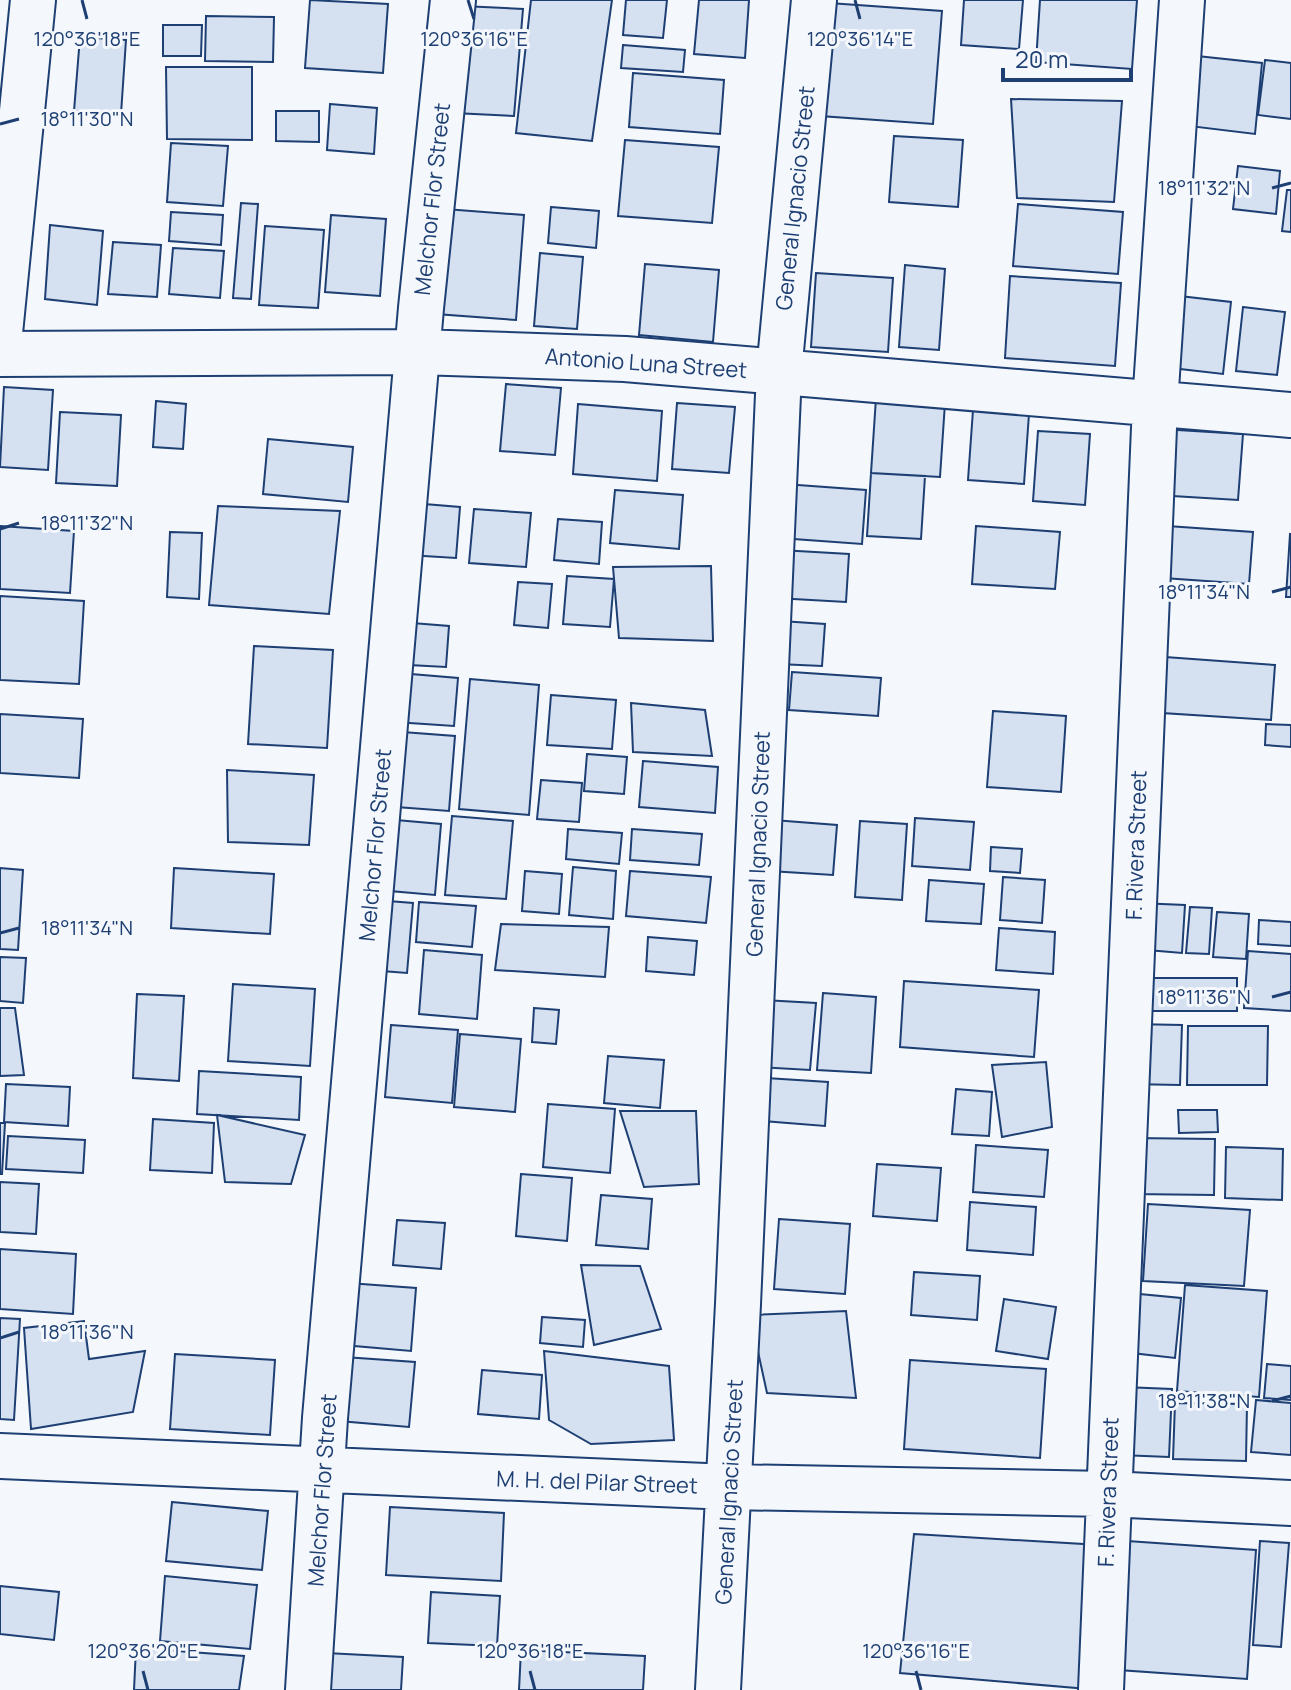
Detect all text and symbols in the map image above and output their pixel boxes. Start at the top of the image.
text: 120°36'18"E [34,25,140,52]
text: 120°36'16"E [420,25,528,52]
text: 120°36'14"E [807,25,913,52]
scale bar [1003,32,1131,82]
text: 20 m [1015,42,1068,75]
street label: General Ignacio Street [768,84,822,312]
street label: Melchor Flor Street [407,101,457,297]
text: 18°11'30"N [40,105,134,132]
text: 18°11'32"N [1158,174,1250,201]
street label: Antonio Luna Street [544,341,748,385]
text: 18°11'32"N [41,509,133,536]
text: 18°11'34"N [1158,578,1250,605]
street label: General Ignacio Street [739,731,777,957]
street label: Melchor Flor Street [352,747,398,943]
street label: F. Rivera Street [1118,769,1154,920]
text: 18°11'34"N [41,914,133,941]
text: 18°11'36"N [1157,983,1251,1010]
text: 18°11'36"N [40,1318,134,1345]
street label: General Ignacio Street [708,1378,750,1605]
text: 18°11'38"N [1158,1387,1250,1414]
street label: Melchor Flor Street [300,1392,344,1587]
street label: F. Rivera Street [1090,1416,1126,1567]
street label: M. H. del Pilar Street [496,1463,698,1501]
text: 120°36'20"E [88,1637,198,1664]
text: 120°36'18"E [477,1637,583,1664]
text: 120°36'16"E [862,1637,970,1664]

